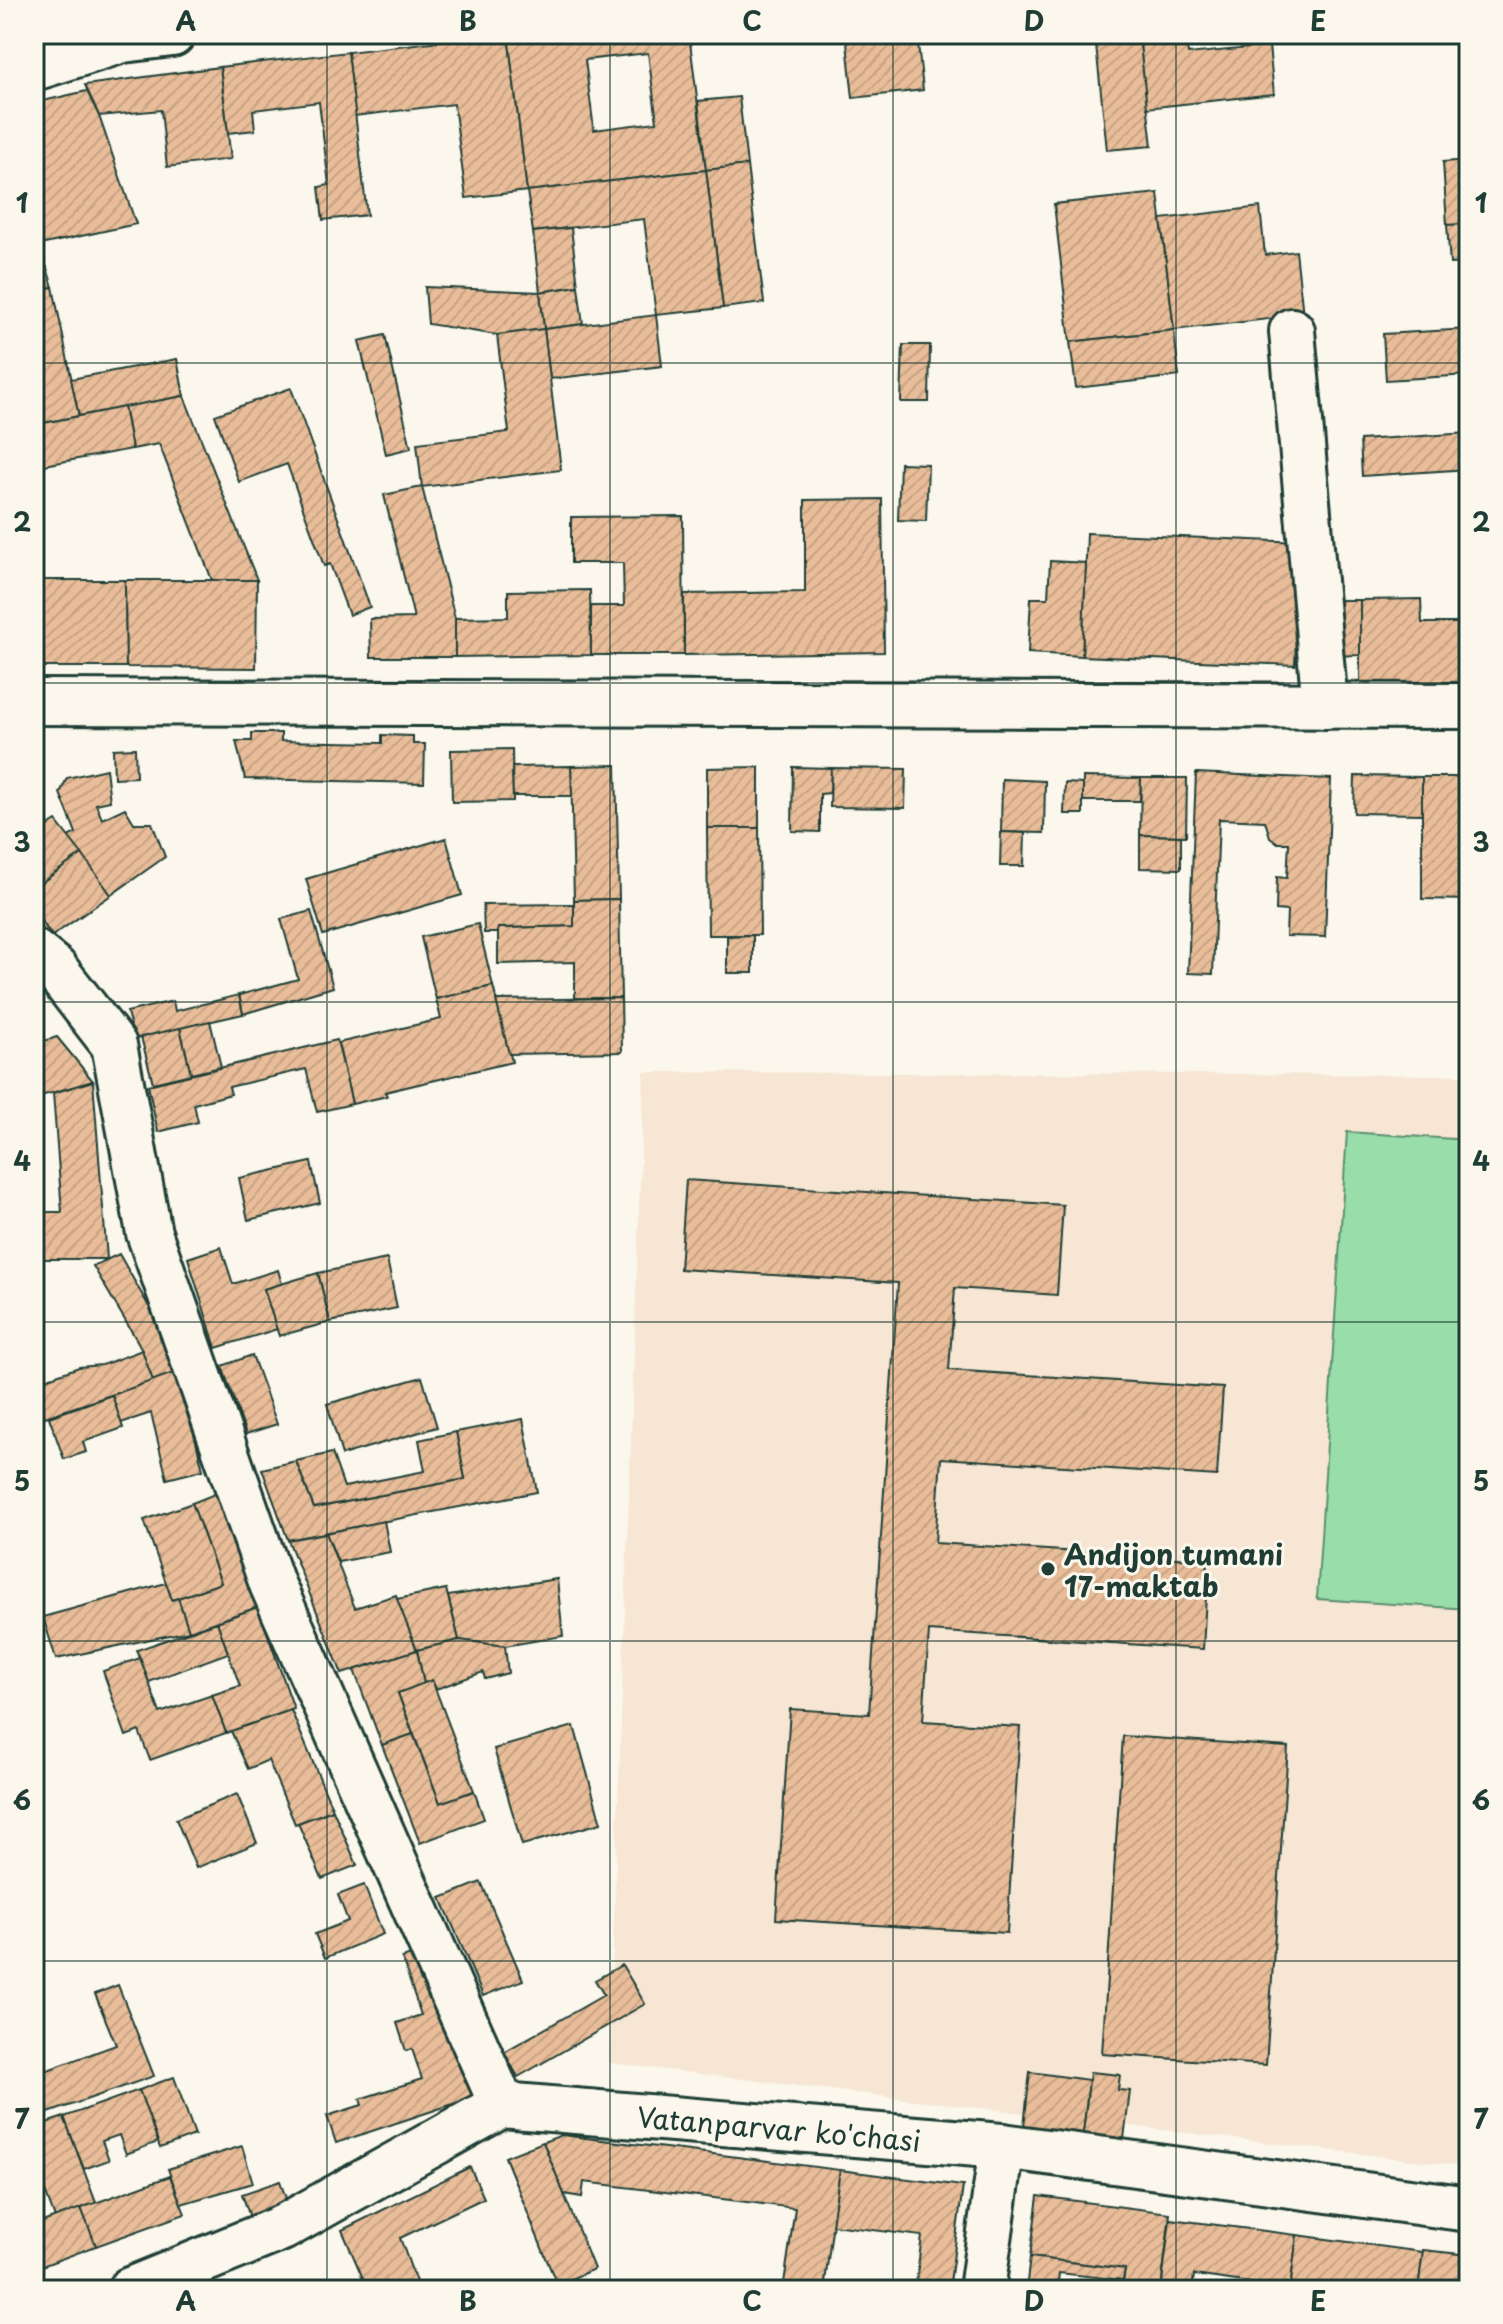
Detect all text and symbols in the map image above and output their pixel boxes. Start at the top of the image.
text: A [176,1,196,40]
text: B [459,1,477,40]
text: C [742,1,762,40]
text: D [1024,1,1044,40]
text: E [1310,1,1326,40]
text: 1 [16,183,28,222]
text: 1 [1475,183,1487,222]
text: 2 [13,502,31,541]
text: 2 [1472,502,1490,541]
text: 3 [13,822,31,861]
text: 3 [1472,822,1490,861]
text: 4 [13,1141,31,1180]
text: 4 [1472,1141,1490,1180]
text: 5 [14,1461,30,1500]
text: 5 [1473,1461,1489,1500]
place label: Andijon tumani 17-maktab [1064,1532,1283,1607]
marker: Andijon tumani 17-maktab [1039,1560,1057,1578]
text: 6 [13,1780,31,1819]
text: 6 [1472,1780,1490,1819]
street label: Vatanparvar ko'chasi [635,2094,923,2162]
text: 7 [15,2099,30,2138]
text: 7 [1474,2099,1489,2138]
text: A [176,2281,196,2320]
text: B [459,2281,477,2320]
text: C [742,2281,762,2320]
text: D [1024,2281,1044,2320]
text: E [1310,2281,1326,2320]

